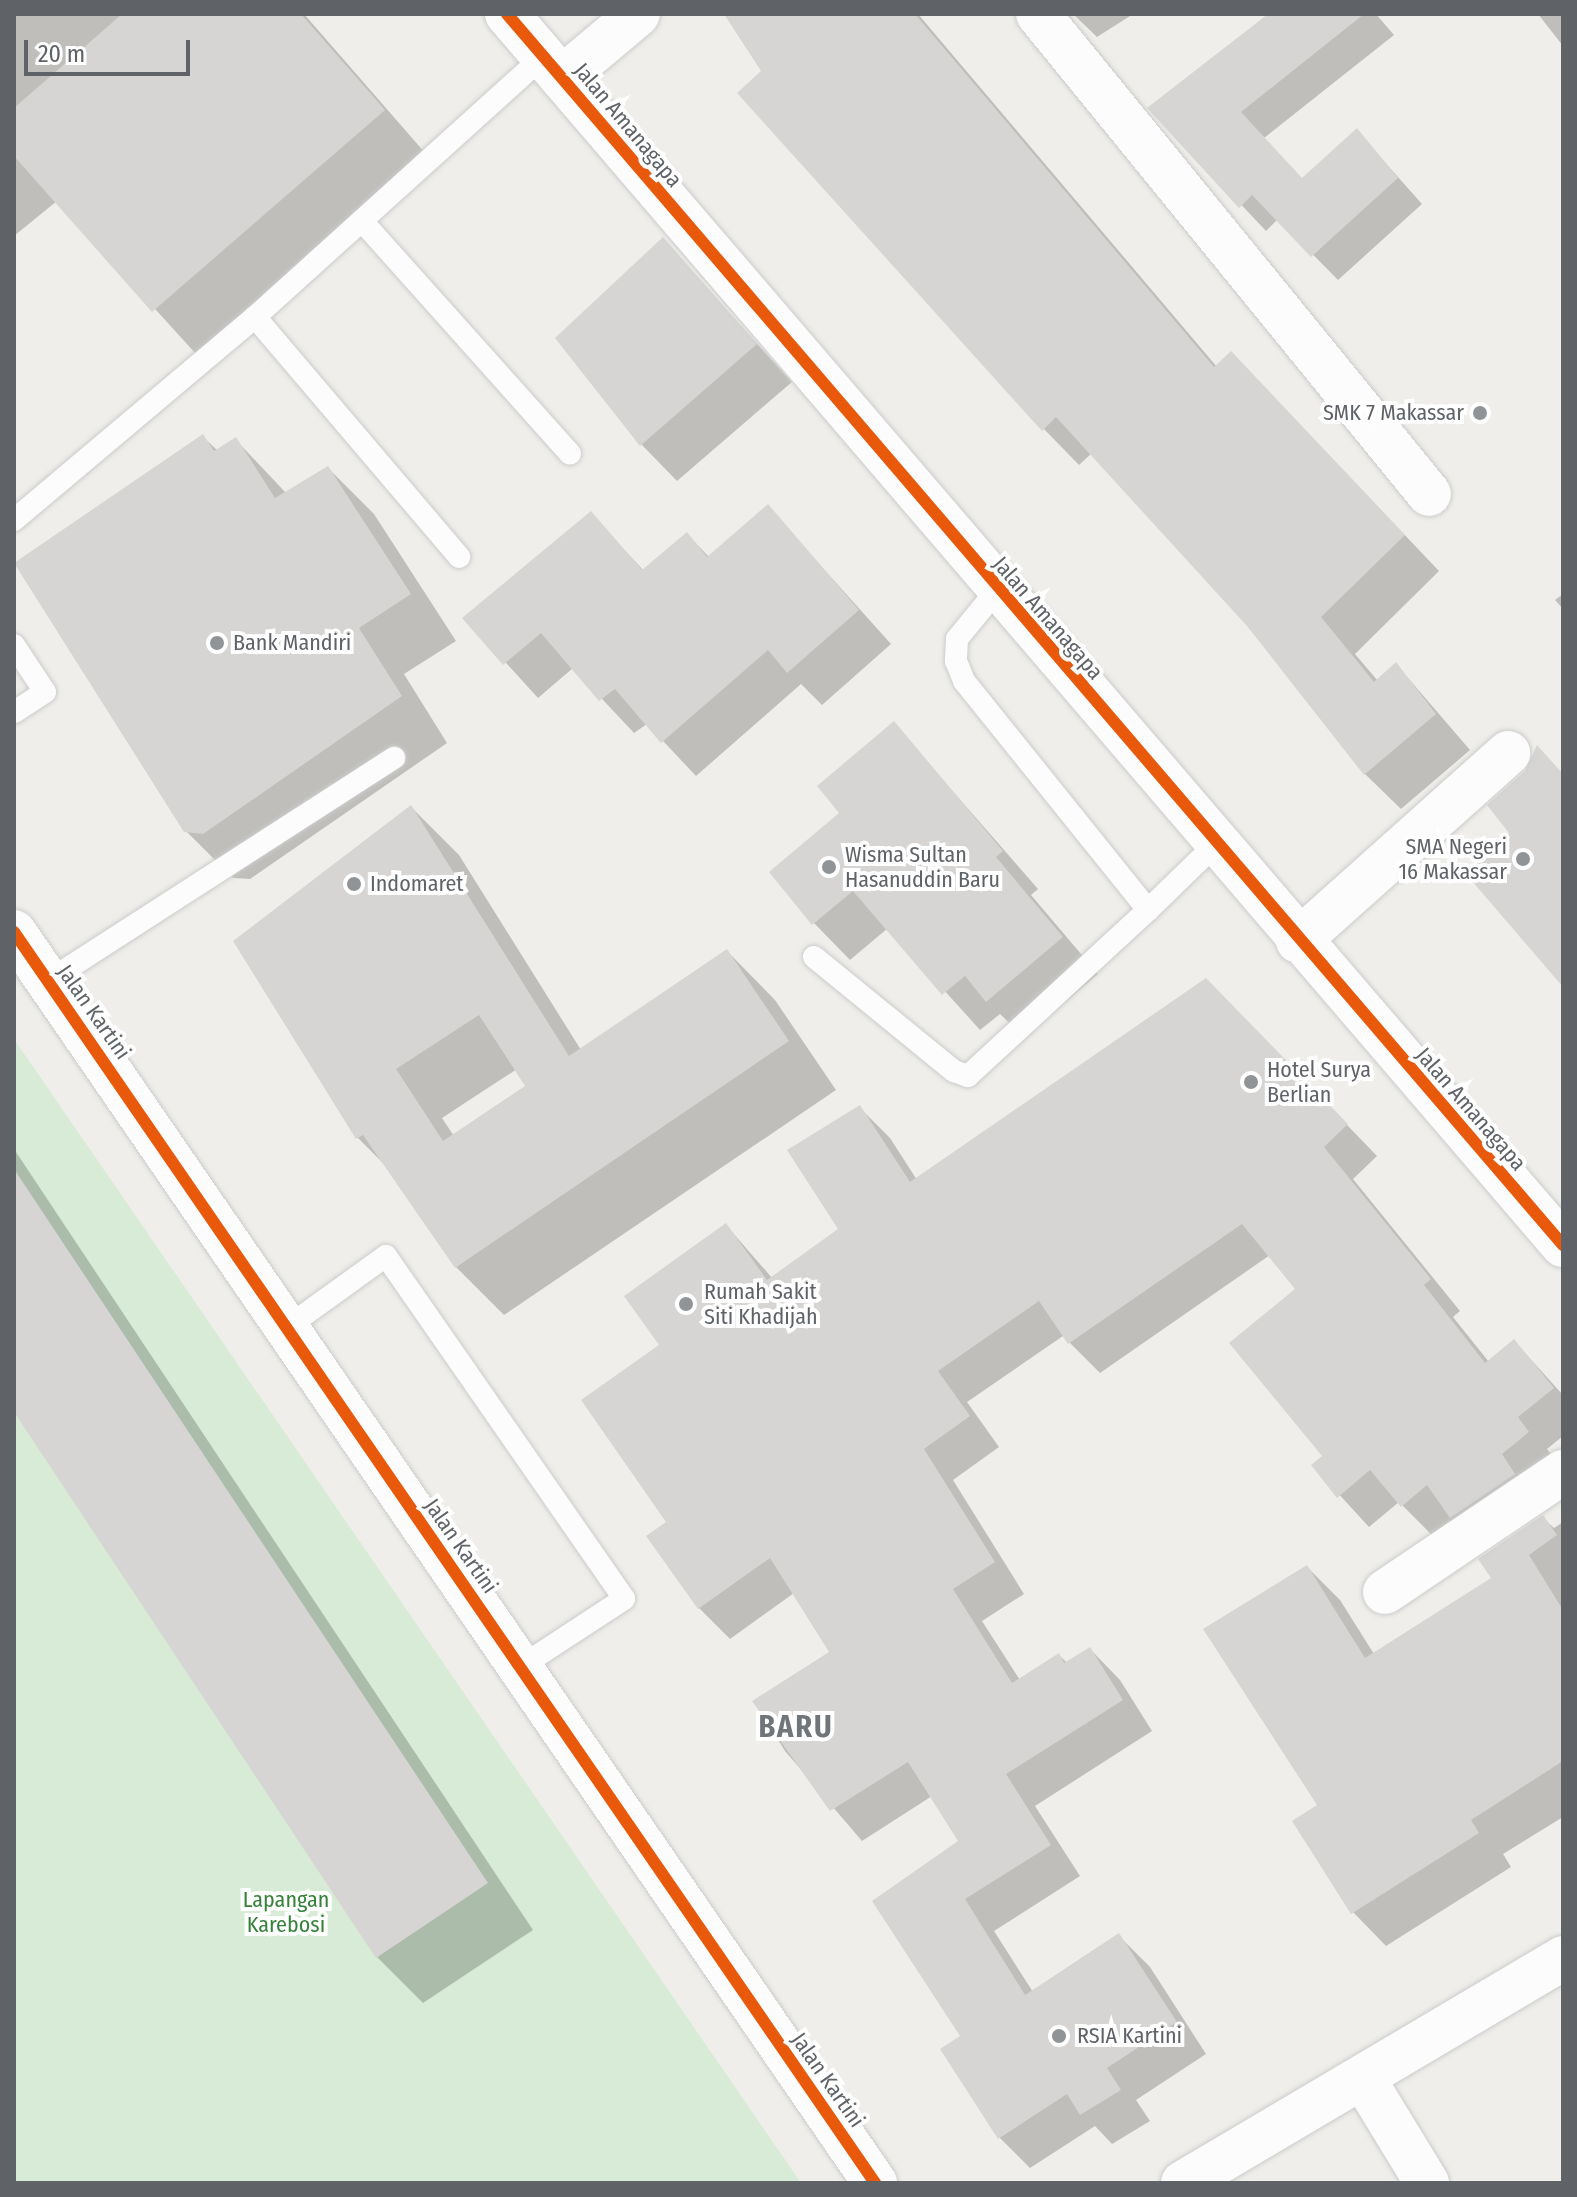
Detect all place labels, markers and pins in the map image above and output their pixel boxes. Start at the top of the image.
place label: SMK 7 Makassar [1323,400,1464,426]
marker: SMK 7 Makassar [1471,404,1489,422]
place label: Bank Mandiri [233,630,351,656]
marker: Bank Mandiri [208,634,226,652]
place label: SMA Negeri 16 Makassar [1398,833,1507,884]
place label: Wisma Sultan Hasanuddin Baru [845,841,1000,892]
marker: SMA Negeri 16 Makassar [1514,850,1532,868]
marker: Wisma Sultan Hasanuddin Baru [820,858,838,876]
place label: Indomaret [370,871,464,897]
marker: Indomaret [345,875,363,893]
place label: Hotel Surya Berlian [1267,1056,1371,1108]
marker: Hotel Surya Berlian [1242,1073,1260,1091]
place label: Rumah Sakit Siti Khadijah [704,1278,818,1330]
marker: Rumah Sakit Siti Khadijah [675,1293,697,1315]
place label: RSIA Kartini [1077,2023,1182,2049]
marker: RSIA Kartini [1048,2025,1070,2047]

